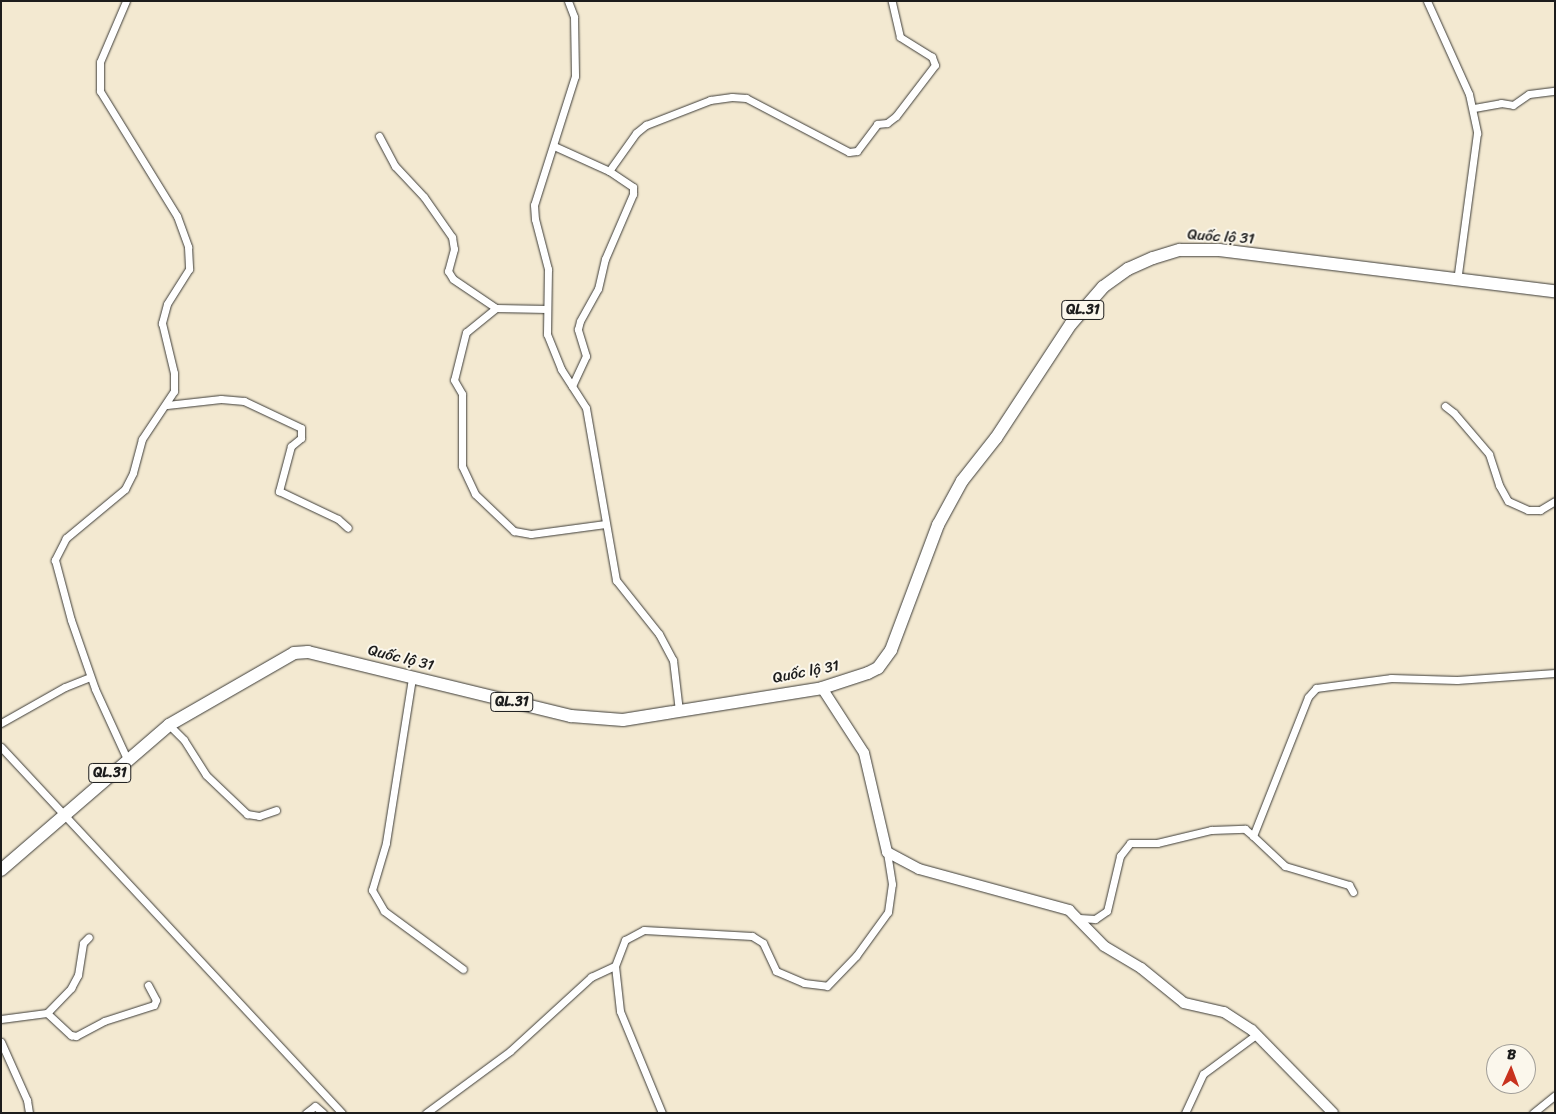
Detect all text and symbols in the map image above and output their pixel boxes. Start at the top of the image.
street label: Quốc lộ 31 [1187,226,1255,248]
road number: QL.31 [1060,298,1106,322]
street label: Quốc lộ 31 [366,641,436,675]
street label: Quốc lộ 31 [771,657,841,687]
road number: QL.31 [490,690,534,714]
road number: QL.31 [88,761,132,784]
text: B [1507,1042,1516,1067]
north arrow [1486,1044,1536,1094]

